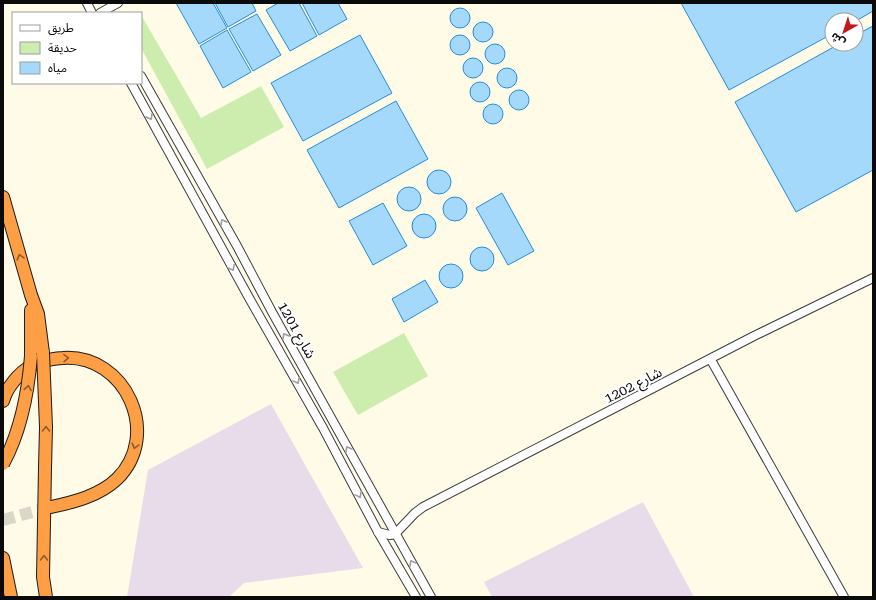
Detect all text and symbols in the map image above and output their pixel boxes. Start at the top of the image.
legend [12,12,142,84]
north arrow [824,12,864,52]
text: طريق [48,21,74,36]
text: ش [828,30,848,49]
text: حديقة [48,41,77,55]
text: مياه [48,61,67,75]
one-way arrow [145,113,153,120]
one-way arrow [220,219,227,226]
one-way arrow [16,254,25,261]
one-way arrow [228,264,235,271]
street label: شارع 1201 [272,299,319,363]
one-way arrow [283,333,290,340]
one-way arrow [63,354,69,362]
street label: شارع 1202 [602,364,666,409]
one-way arrow [292,377,300,384]
one-way arrow [23,385,32,391]
one-way arrow [42,426,50,432]
one-way arrow [131,443,140,450]
one-way arrow [346,446,353,454]
one-way arrow [354,491,361,498]
one-way arrow [40,555,48,561]
one-way arrow [409,560,416,567]

